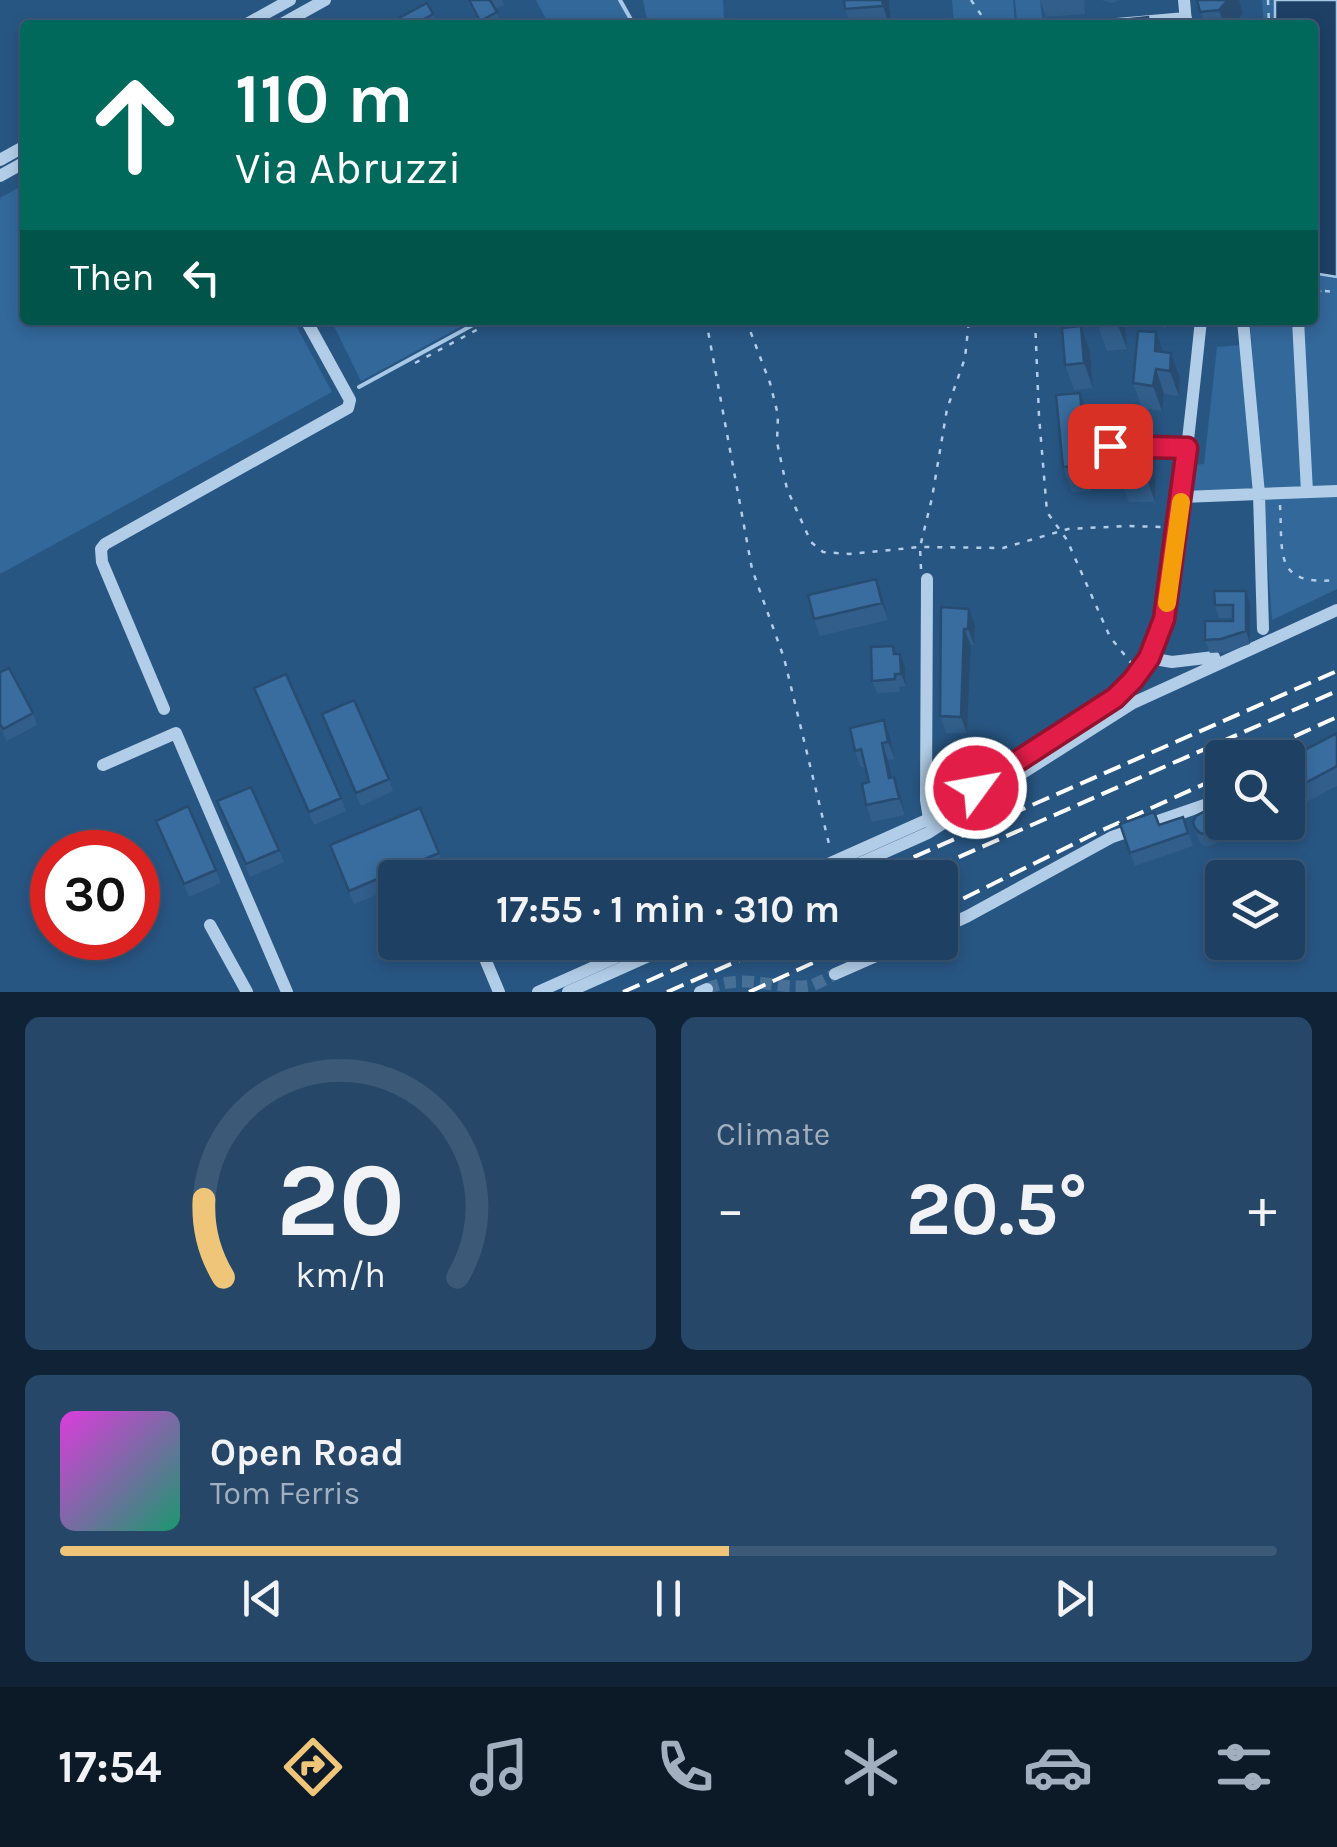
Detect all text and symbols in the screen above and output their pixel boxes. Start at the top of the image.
text: 110 m [235,58,413,140]
icon: ahead [70,60,200,190]
text: Via Abruzzi [235,142,461,194]
icon: left [174,250,229,305]
text: Then [70,255,154,300]
pin [1068,404,1153,489]
icon: arrive [1083,419,1138,474]
position arrow [924,736,1028,840]
map controls [1205,740,1305,960]
button: search [1205,740,1305,840]
speed limit sign: 30 [30,830,160,960]
button: layers [1205,860,1305,960]
text: 17:55 · 1 min · 310 m [496,887,840,932]
text: Climate [716,1116,830,1153]
text: 20 [276,1140,405,1261]
text: 20.5° [906,1165,1087,1253]
text: − [716,1177,745,1241]
text: + [1248,1177,1277,1241]
text: km/h [295,1254,386,1296]
text: Open Road [210,1430,404,1475]
text: Tom Ferris [210,1475,360,1512]
icon: previous [235,1571,290,1626]
icon: pause [641,1571,696,1626]
icon: next [1047,1571,1102,1626]
icon: directions [278,1732,348,1802]
icon: music [464,1732,534,1802]
icon: phone [650,1732,720,1802]
icon: climate [836,1732,906,1802]
icon: car [1023,1732,1093,1802]
icon: filters [1209,1732,1279,1802]
text: 17:54 [58,1741,162,1793]

